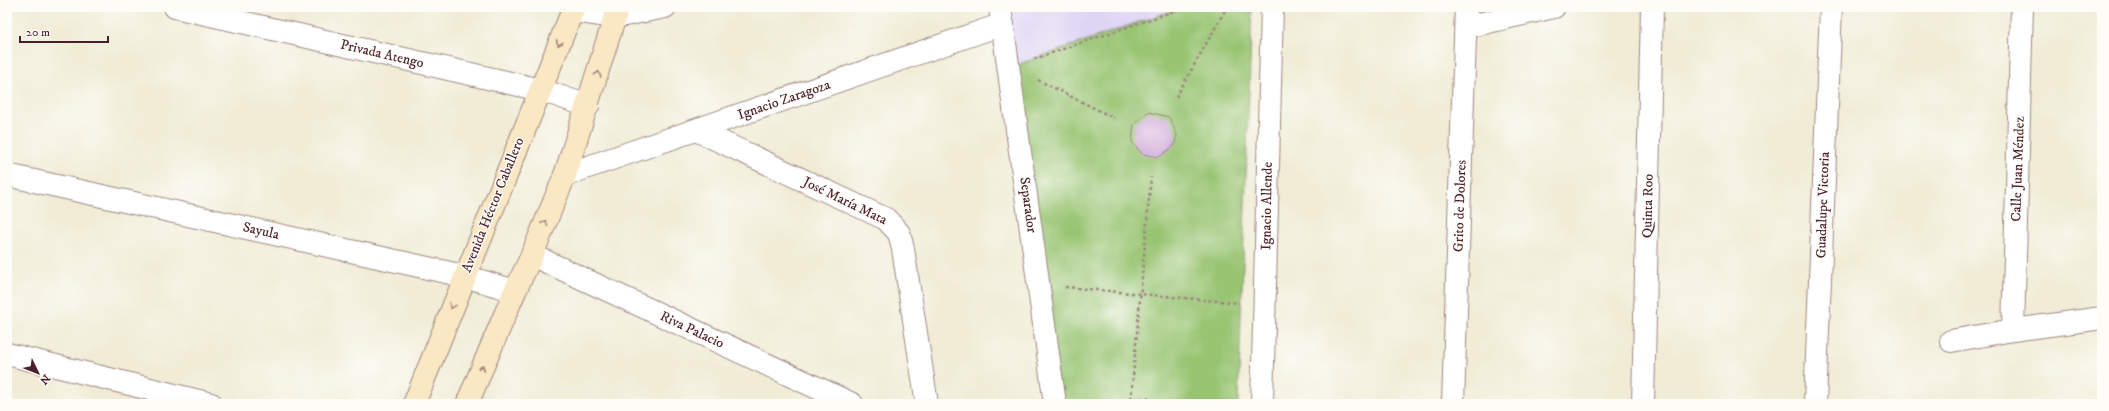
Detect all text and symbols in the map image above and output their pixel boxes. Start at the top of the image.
scale bar [20,18,108,44]
text: 20 m [26,25,50,40]
street label: Privada Atengo [338,36,426,72]
one-way arrow [556,40,564,47]
one-way arrow [593,71,602,78]
street label: Ignacio Zaragoza [735,76,833,124]
street label: Calle Juan Méndez [2007,116,2029,222]
street label: Avenida Héctor Caballero [458,135,528,275]
street label: Guadalupe Victoria [1812,151,1834,259]
street label: Grito de Dolores [1449,159,1471,252]
street label: Ignacio Allende [1257,161,1277,250]
street label: José María Mata [798,172,890,229]
street label: Quinta Roo [1638,174,1658,238]
street label: Separador [1015,176,1041,235]
street label: Sayula [241,218,281,244]
one-way arrow [541,220,549,227]
one-way arrow [449,303,457,310]
street label: Riva Palacio [657,307,727,353]
north arrow [18,353,58,393]
one-way arrow [477,365,485,373]
text: N [36,371,53,387]

